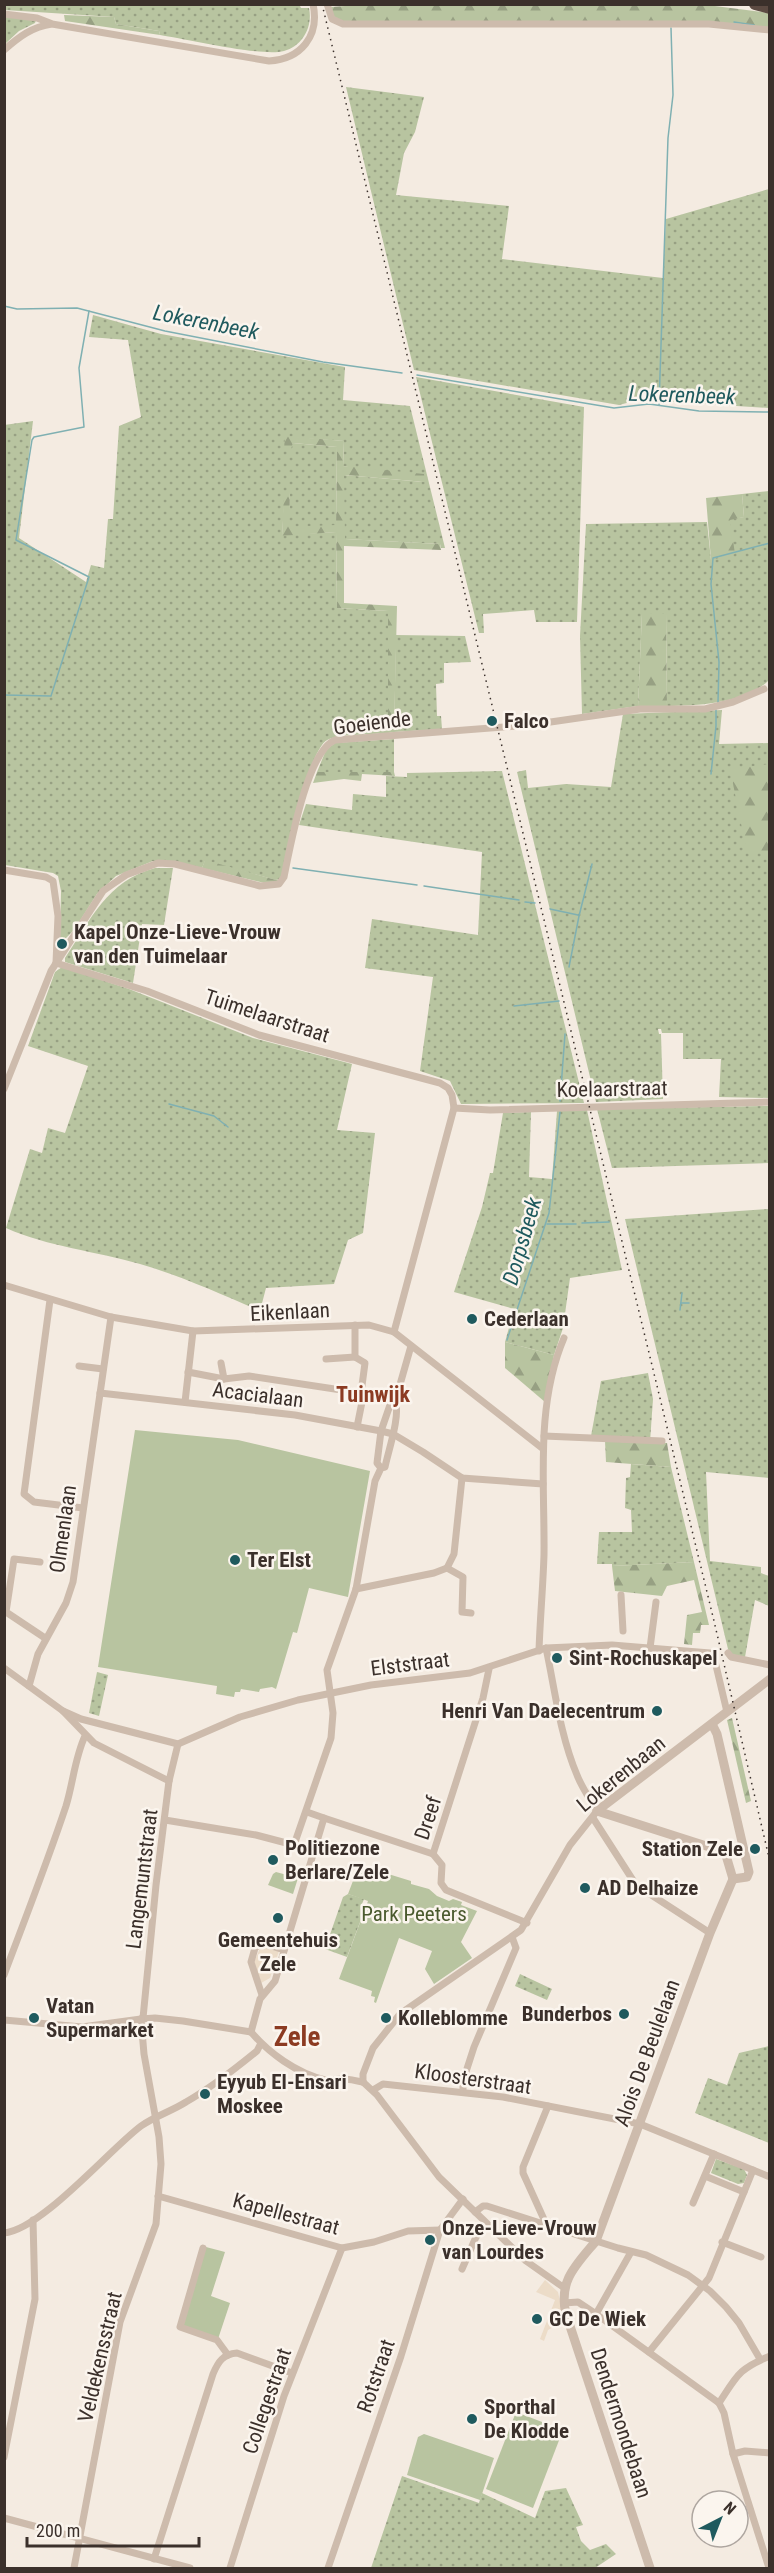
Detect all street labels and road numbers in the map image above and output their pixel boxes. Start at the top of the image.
street label: Goeiende [332,706,412,740]
street label: Tuimelaarstraat [201,984,333,1048]
street label: Koelaarstraat [556,1076,668,1102]
street label: Eikenlaan [250,1298,330,1326]
street label: Acacialaan [211,1378,305,1412]
street label: Olmenlaan [45,1484,81,1574]
street label: Elststraat [369,1647,451,1681]
street label: Lokerenbaan [572,1731,670,1817]
street label: Dreef [410,1793,446,1843]
street label: Langemuntstraat [122,1808,162,1950]
street label: Alois De Beulelaan [609,1976,685,2130]
street label: Kloosterstraat [413,2059,533,2099]
street label: Kapellestraat [230,2188,342,2240]
street label: Veldekensstraat [73,2289,127,2425]
street label: Rotstraat [352,2336,400,2416]
street label: Collegestraat [238,2345,296,2457]
street label: Dendermondebaan [585,2345,657,2501]

